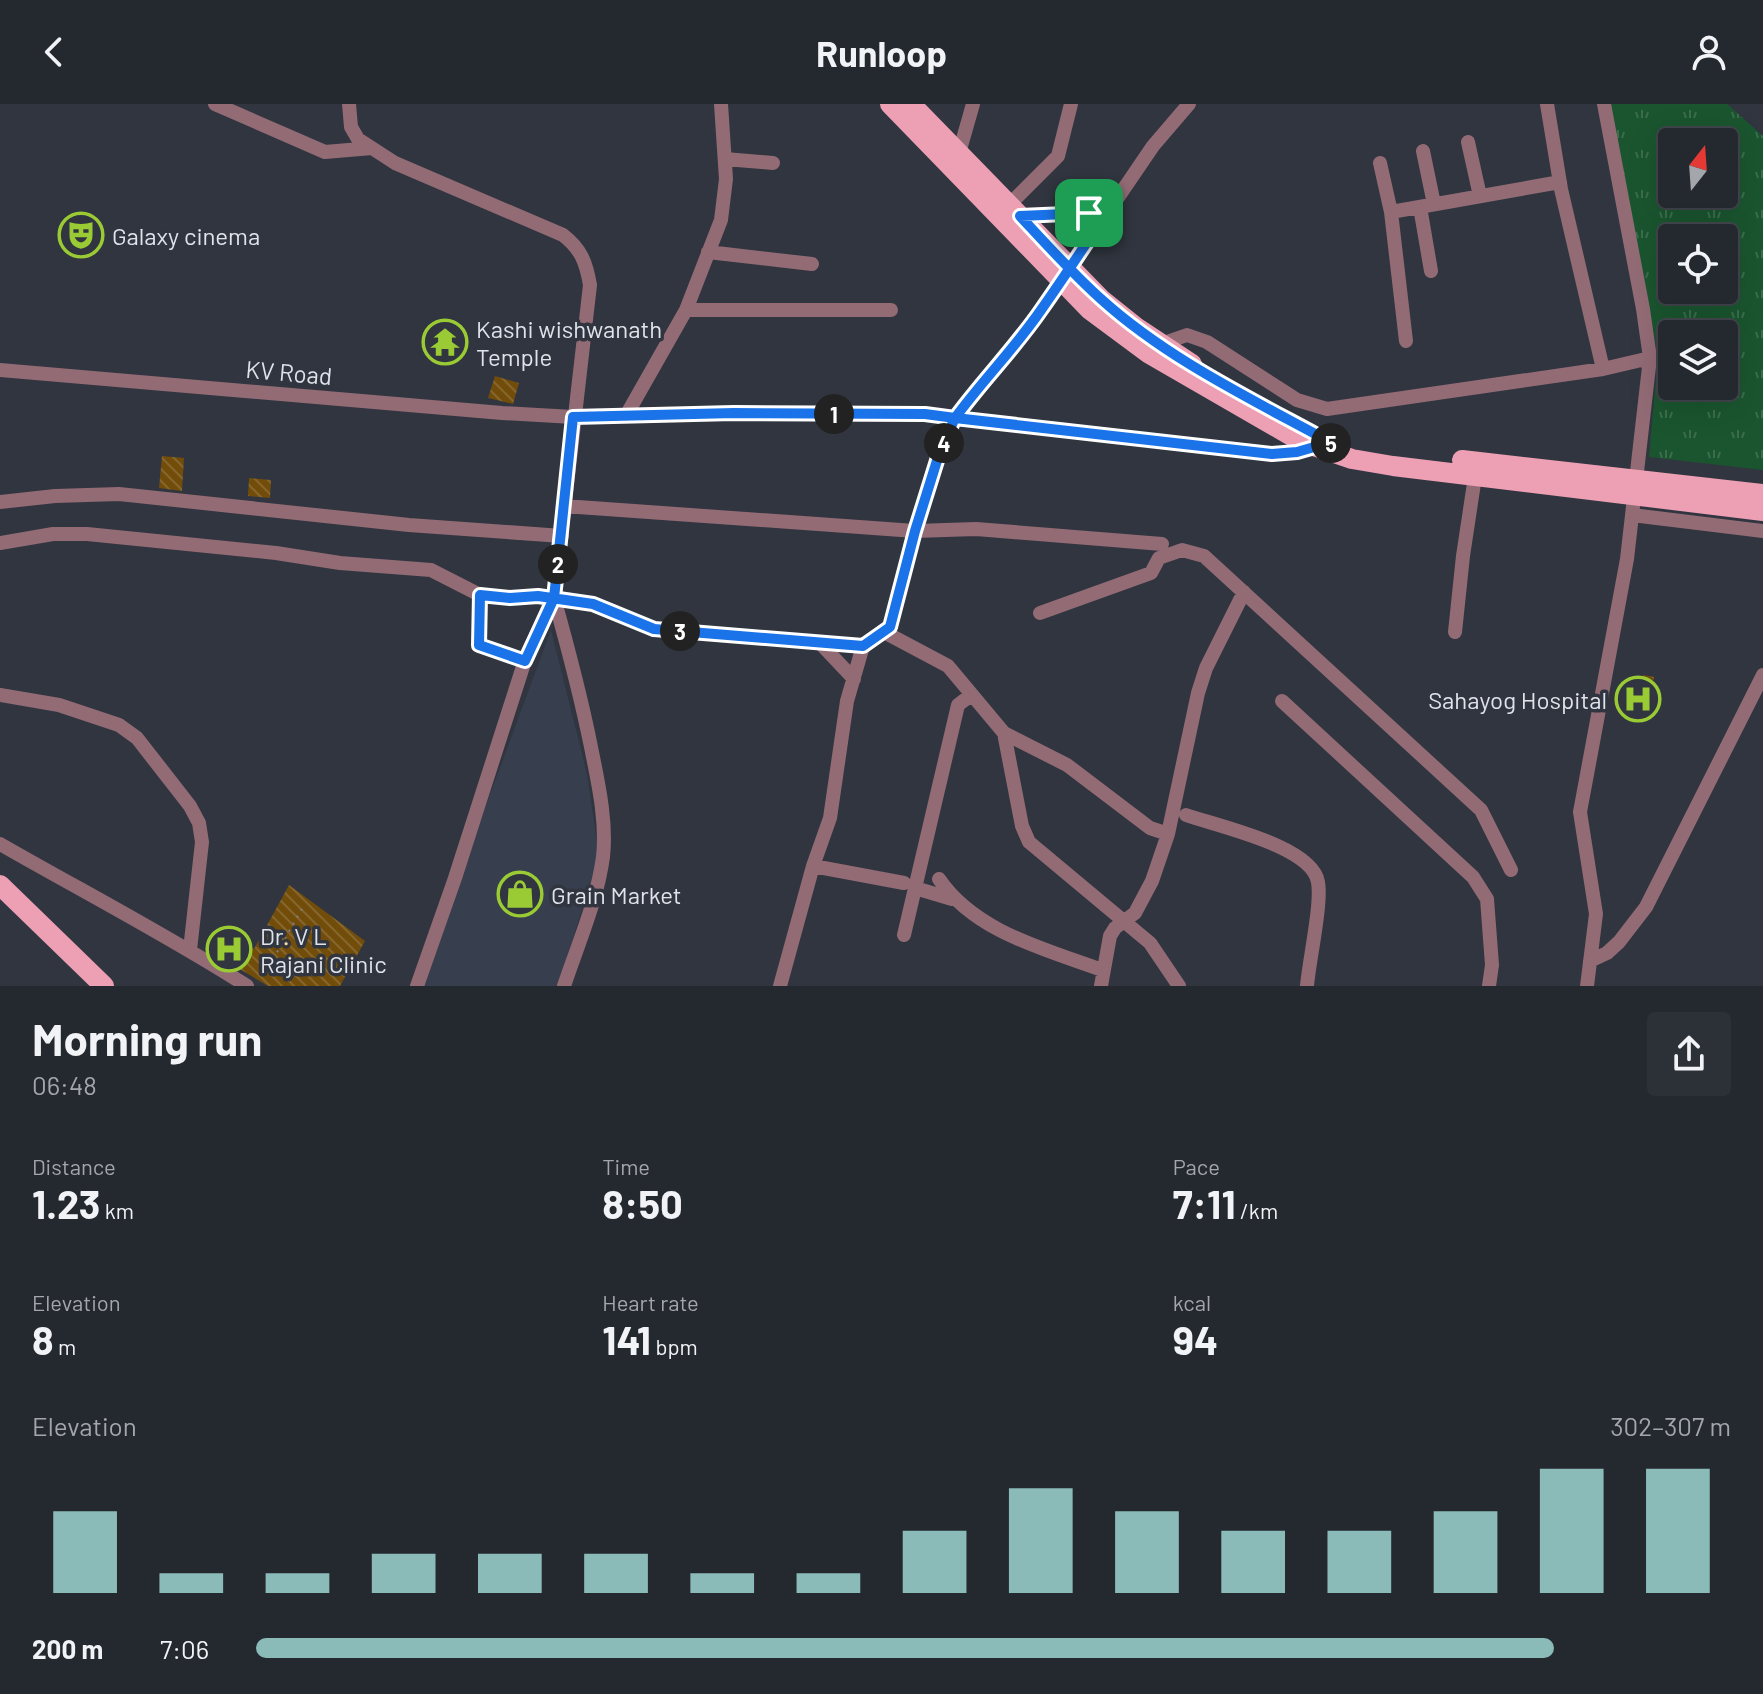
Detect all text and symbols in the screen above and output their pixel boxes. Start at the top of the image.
icon: back [32,30,76,74]
icon: person [1687,30,1731,74]
text: Runloop [816,31,947,74]
north arrow [1658,128,1738,208]
map controls [1658,128,1738,400]
pin [1055,179,1123,247]
icon: arrive [1067,191,1111,235]
theatre icon: Galaxy cinema [57,211,105,259]
place label: Galaxy cinema [112,221,260,250]
button: locate [1658,224,1738,304]
place label: Kashi wishwanath Temple [476,314,662,371]
temple icon: Kashi wishwanath Temple [421,318,469,366]
button: layers [1658,320,1738,400]
street label: KV Road [245,354,333,390]
pin: 1 [814,394,854,434]
text: 1 [830,401,838,427]
pin: 4 [924,423,964,463]
pin: 5 [1311,423,1351,463]
text: 4 [937,430,951,456]
text: 5 [1325,430,1337,456]
pin: 2 [538,544,578,584]
text: 2 [552,551,564,577]
pin: 3 [660,611,700,651]
text: 3 [674,618,686,644]
hospital icon: Sahayog Hospital [1614,675,1662,723]
place label: Sahayog Hospital [1428,685,1607,714]
shop icon: Grain Market [496,870,544,918]
place label: Grain Market [551,880,682,909]
place label: Dr. V L Rajani Clinic [260,921,387,978]
hospital icon: Dr. V L Rajani Clinic [205,925,253,973]
text: Morning run [32,1012,262,1065]
button: share [1647,1012,1731,1096]
text: 06:48 [32,1069,97,1100]
text: Distance [32,1153,116,1179]
text: Time [602,1153,650,1179]
text: Pace [1173,1153,1220,1179]
text: 1.23 [32,1179,100,1227]
text: 8:50 [602,1179,683,1227]
text: 7:11 [1173,1179,1236,1227]
text: km [100,1197,134,1223]
text: /km [1236,1197,1278,1223]
text: Elevation [32,1289,121,1315]
text: Heart rate [602,1289,699,1315]
text: kcal [1173,1289,1211,1315]
text: 8 [32,1315,54,1363]
text: 141 [602,1315,651,1363]
text: 94 [1173,1315,1218,1363]
text: m [54,1333,76,1359]
text: bpm [651,1333,698,1359]
text: Elevation [32,1410,137,1441]
text: 302–307 m [1610,1410,1731,1441]
text: 200 m [32,1633,103,1664]
text: 7:06 [160,1633,209,1664]

